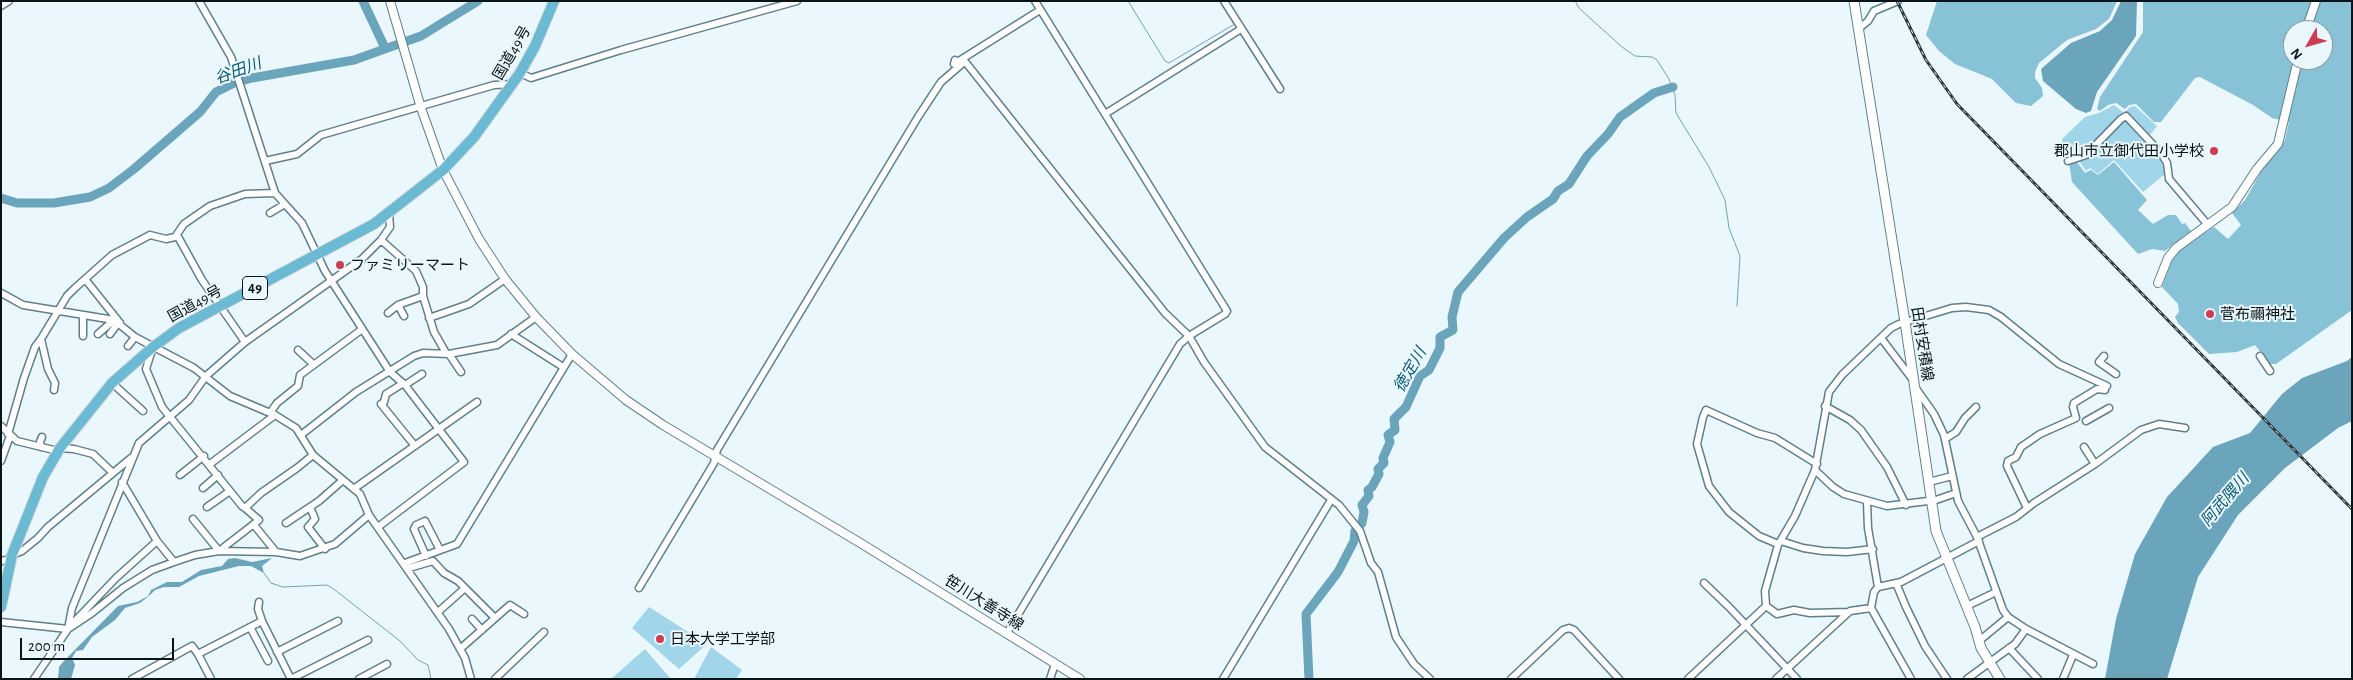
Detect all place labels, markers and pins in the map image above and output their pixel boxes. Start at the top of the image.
place label: 郡山市立御代田小学校 [2054,142,2204,160]
marker: 郡山市立御代田小学校 [2208,145,2220,157]
place label: ファミリーマート [350,256,470,274]
marker: ファミリーマート [334,259,346,271]
place label: 菅布禰神社 [2220,305,2295,323]
marker: 菅布禰神社 [2204,308,2216,320]
place label: 日本大学工学部 [670,630,775,648]
marker: 日本大学工学部 [654,633,666,645]

